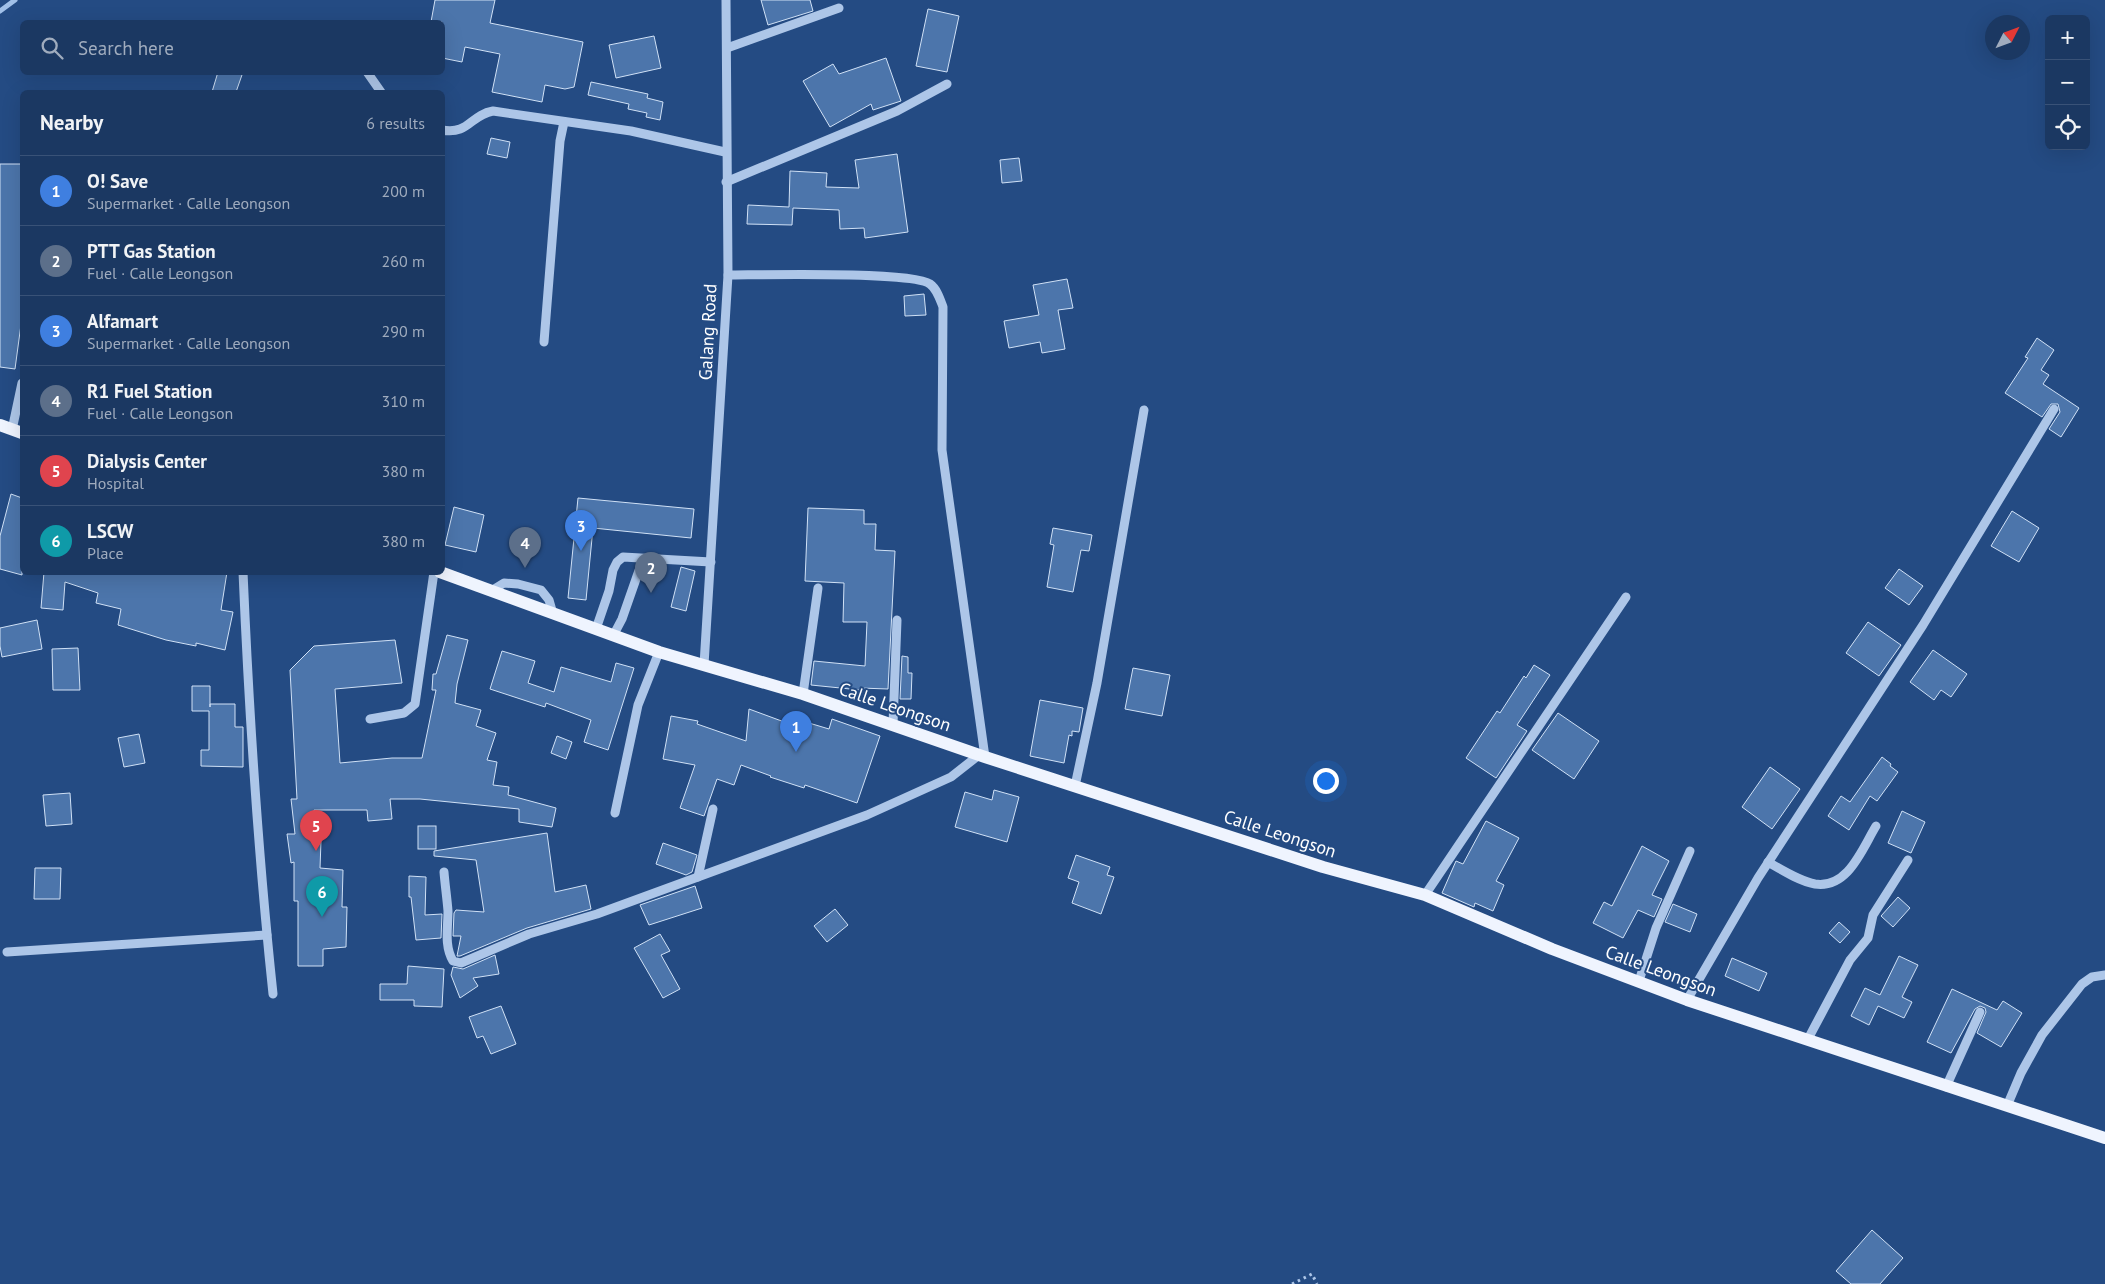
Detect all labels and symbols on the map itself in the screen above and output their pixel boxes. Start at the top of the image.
north arrow [1985,15,2030,60]
street label: Galang Road [693,283,722,381]
pin: 3 [565,510,597,551]
pin: 4 [509,527,541,568]
pin: 2 [635,552,667,593]
street label: Calle Leongson [836,677,954,736]
pin: 1 [780,711,812,752]
your location [1313,768,1339,794]
street label: Calle Leongson [1221,805,1339,863]
pin: 5 [300,810,332,851]
pin: 6 [306,876,338,917]
street label: Calle Leongson [1602,940,1720,1001]

